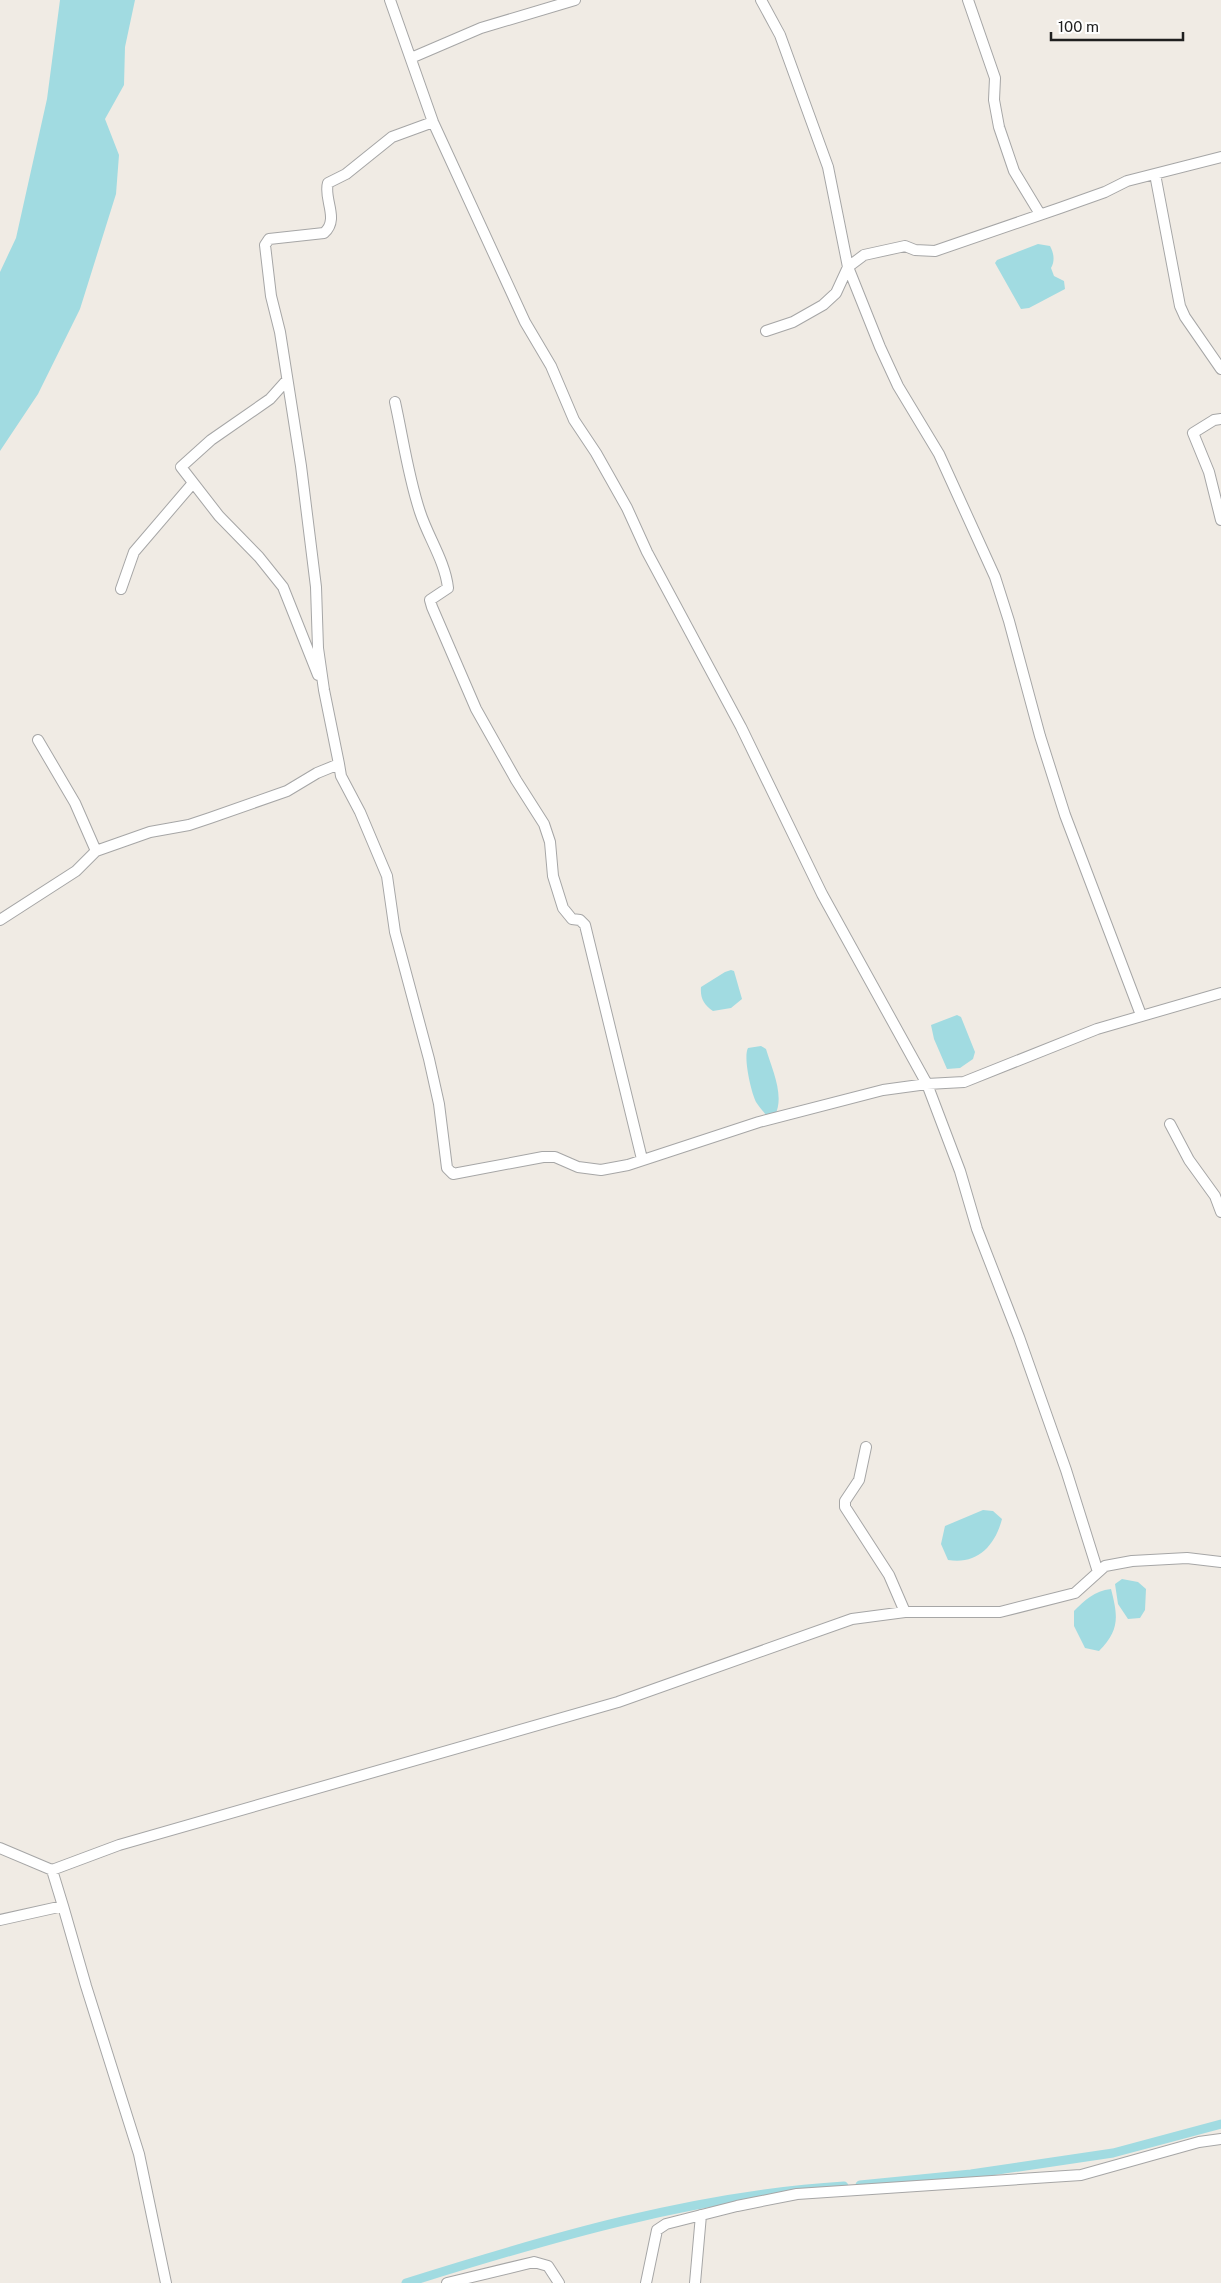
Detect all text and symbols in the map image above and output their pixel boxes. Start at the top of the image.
scale bar [1051,10,1184,42]
text: 100 m [1058,18,1099,35]

